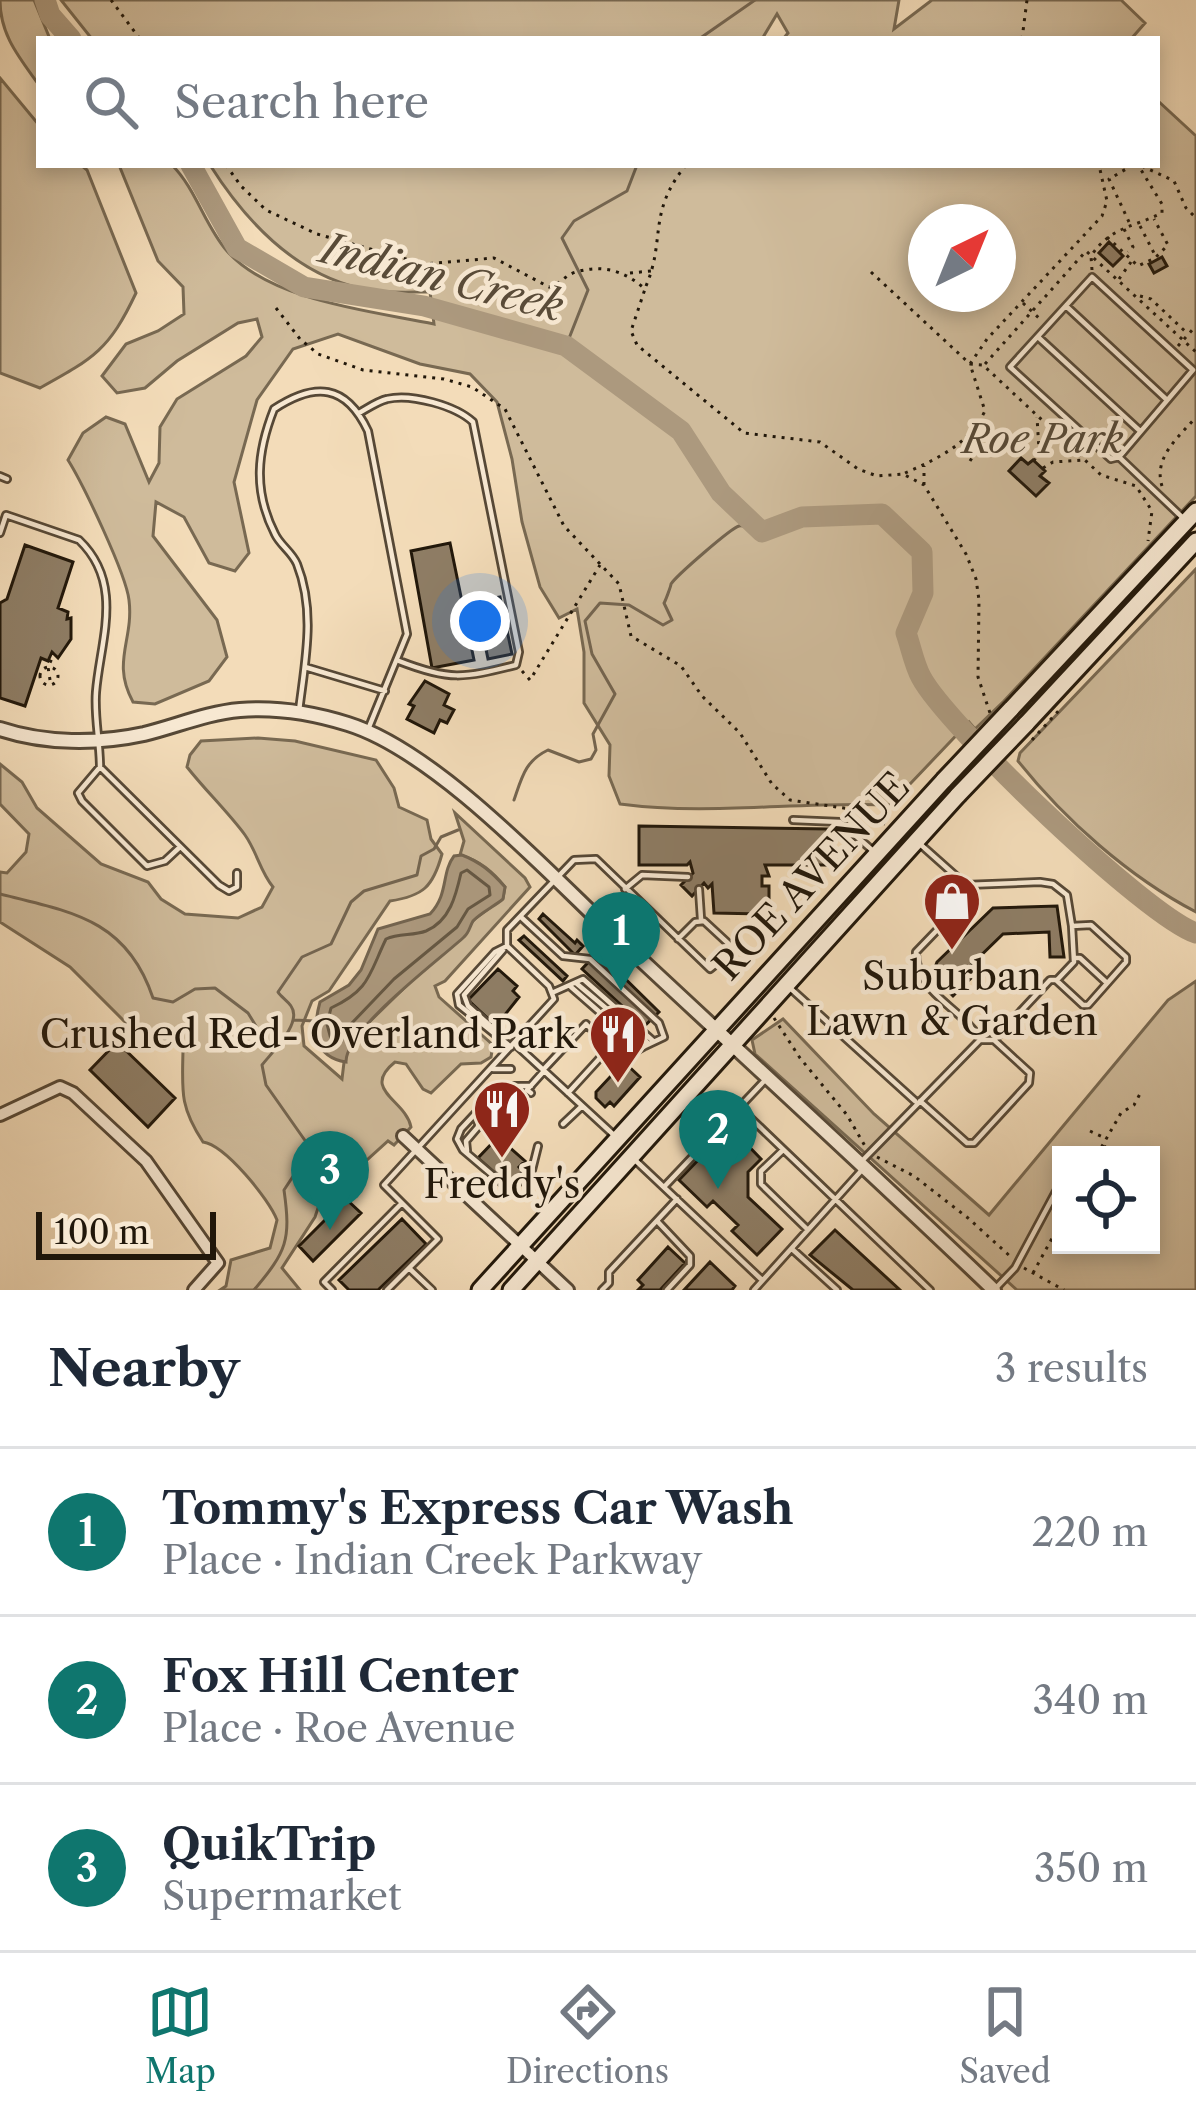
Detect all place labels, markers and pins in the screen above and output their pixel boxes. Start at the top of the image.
shop icon: Suburban Lawn & Garden [921,870,983,952]
pin: 1 [582,892,660,991]
place label: Suburban Lawn & Garden [806,952,1098,1045]
restaurant icon: Crushed Red- Overland Park [587,1003,649,1085]
place label: Crushed Red- Overland Park [40,1010,577,1058]
restaurant icon: Freddy's [471,1078,533,1160]
pin: 2 [679,1090,757,1189]
pin: 3 [291,1131,369,1230]
place label: Freddy's [424,1160,580,1208]

